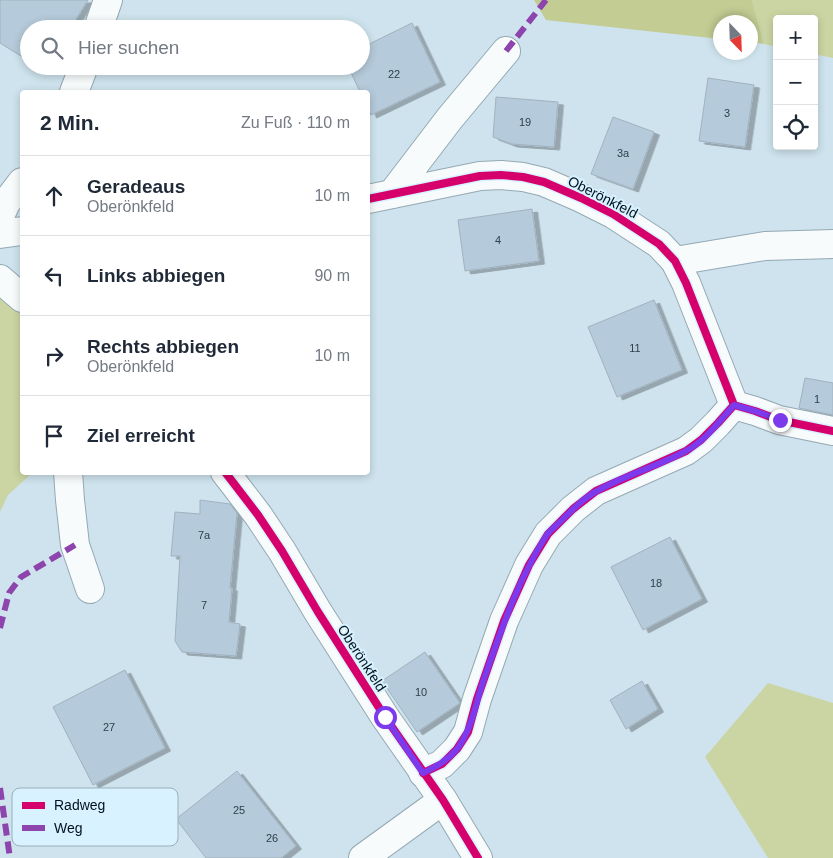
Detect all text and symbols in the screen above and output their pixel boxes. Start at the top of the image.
north arrow [713,15,758,60]
map controls [773,15,818,150]
button: + [773,15,818,60]
search box [20,20,370,75]
icon: search [38,34,66,62]
text: Hier suchen [78,37,179,58]
button: − [773,60,818,105]
house number: 22 [388,68,400,80]
button: locate [773,105,818,150]
house number: 3 [724,107,730,119]
text: 2 Min. [40,111,100,134]
text: Zu Fuß · 110 m [241,114,350,131]
house number: 19 [519,116,531,128]
house number: 3a [617,147,630,159]
street label: Oberönkfeld [565,173,641,221]
text: Geradeaus [87,176,185,197]
icon: ahead [40,182,68,210]
text: 10 m [314,187,350,204]
text: Oberönkfeld [87,198,174,215]
house number: 4 [495,234,501,246]
icon: left [40,262,68,290]
text: Links abbiegen [87,265,225,286]
text: 90 m [314,267,350,284]
text: Rechts abbiegen [87,336,239,357]
icon: right [40,342,68,370]
house number: 11 [629,342,641,354]
text: 10 m [314,347,350,364]
text: Oberönkfeld [87,358,174,375]
house number: 1 [814,393,820,405]
route end [769,409,792,432]
icon: arrive [40,422,68,450]
text: Ziel erreicht [87,425,195,446]
house number: 7a [198,529,211,541]
house number: 18 [650,577,662,589]
house number: 7 [201,599,207,611]
street label: Oberönkfeld [335,622,389,694]
house number: 10 [415,686,427,698]
route start [374,706,397,729]
house number: 27 [103,721,115,733]
legend [12,788,178,846]
text: Radweg [54,797,105,813]
house number: 25 [233,804,245,816]
text: Weg [54,820,83,836]
house number: 26 [266,832,278,844]

